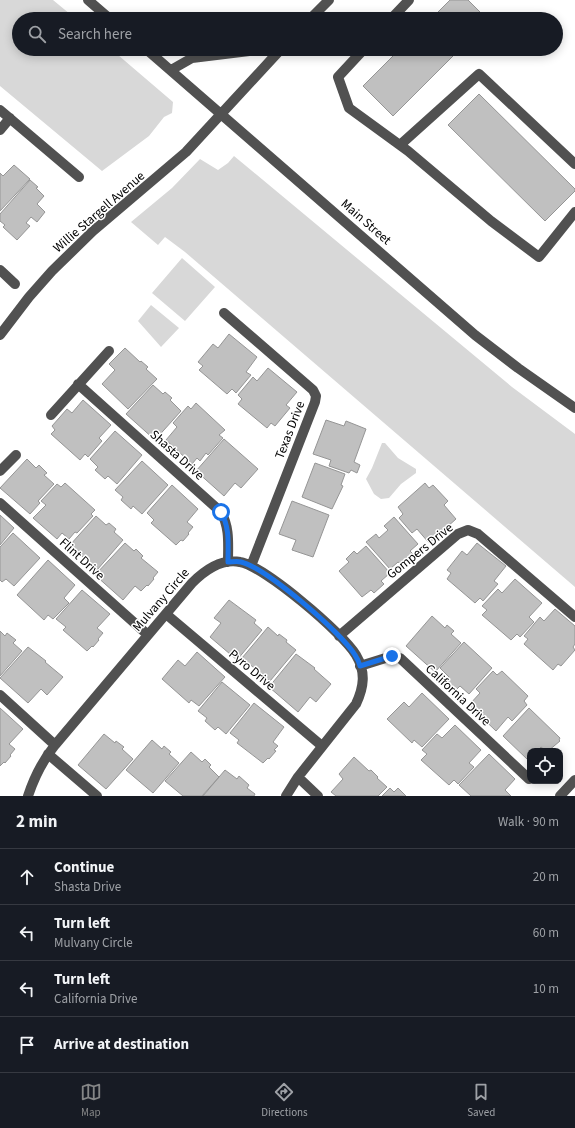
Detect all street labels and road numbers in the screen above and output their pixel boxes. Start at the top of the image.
street label: Willie Stargell Avenue [49,167,149,257]
street label: Main Street [337,195,396,249]
street label: Texas Drive [271,398,309,462]
street label: Shasta Drive [146,426,208,484]
street label: Gompers Drive [383,519,457,583]
street label: Flint Drive [55,534,109,584]
street label: Mulvany Circle [128,564,194,636]
street label: Pyro Drive [225,645,279,695]
street label: California Drive [421,660,495,730]

